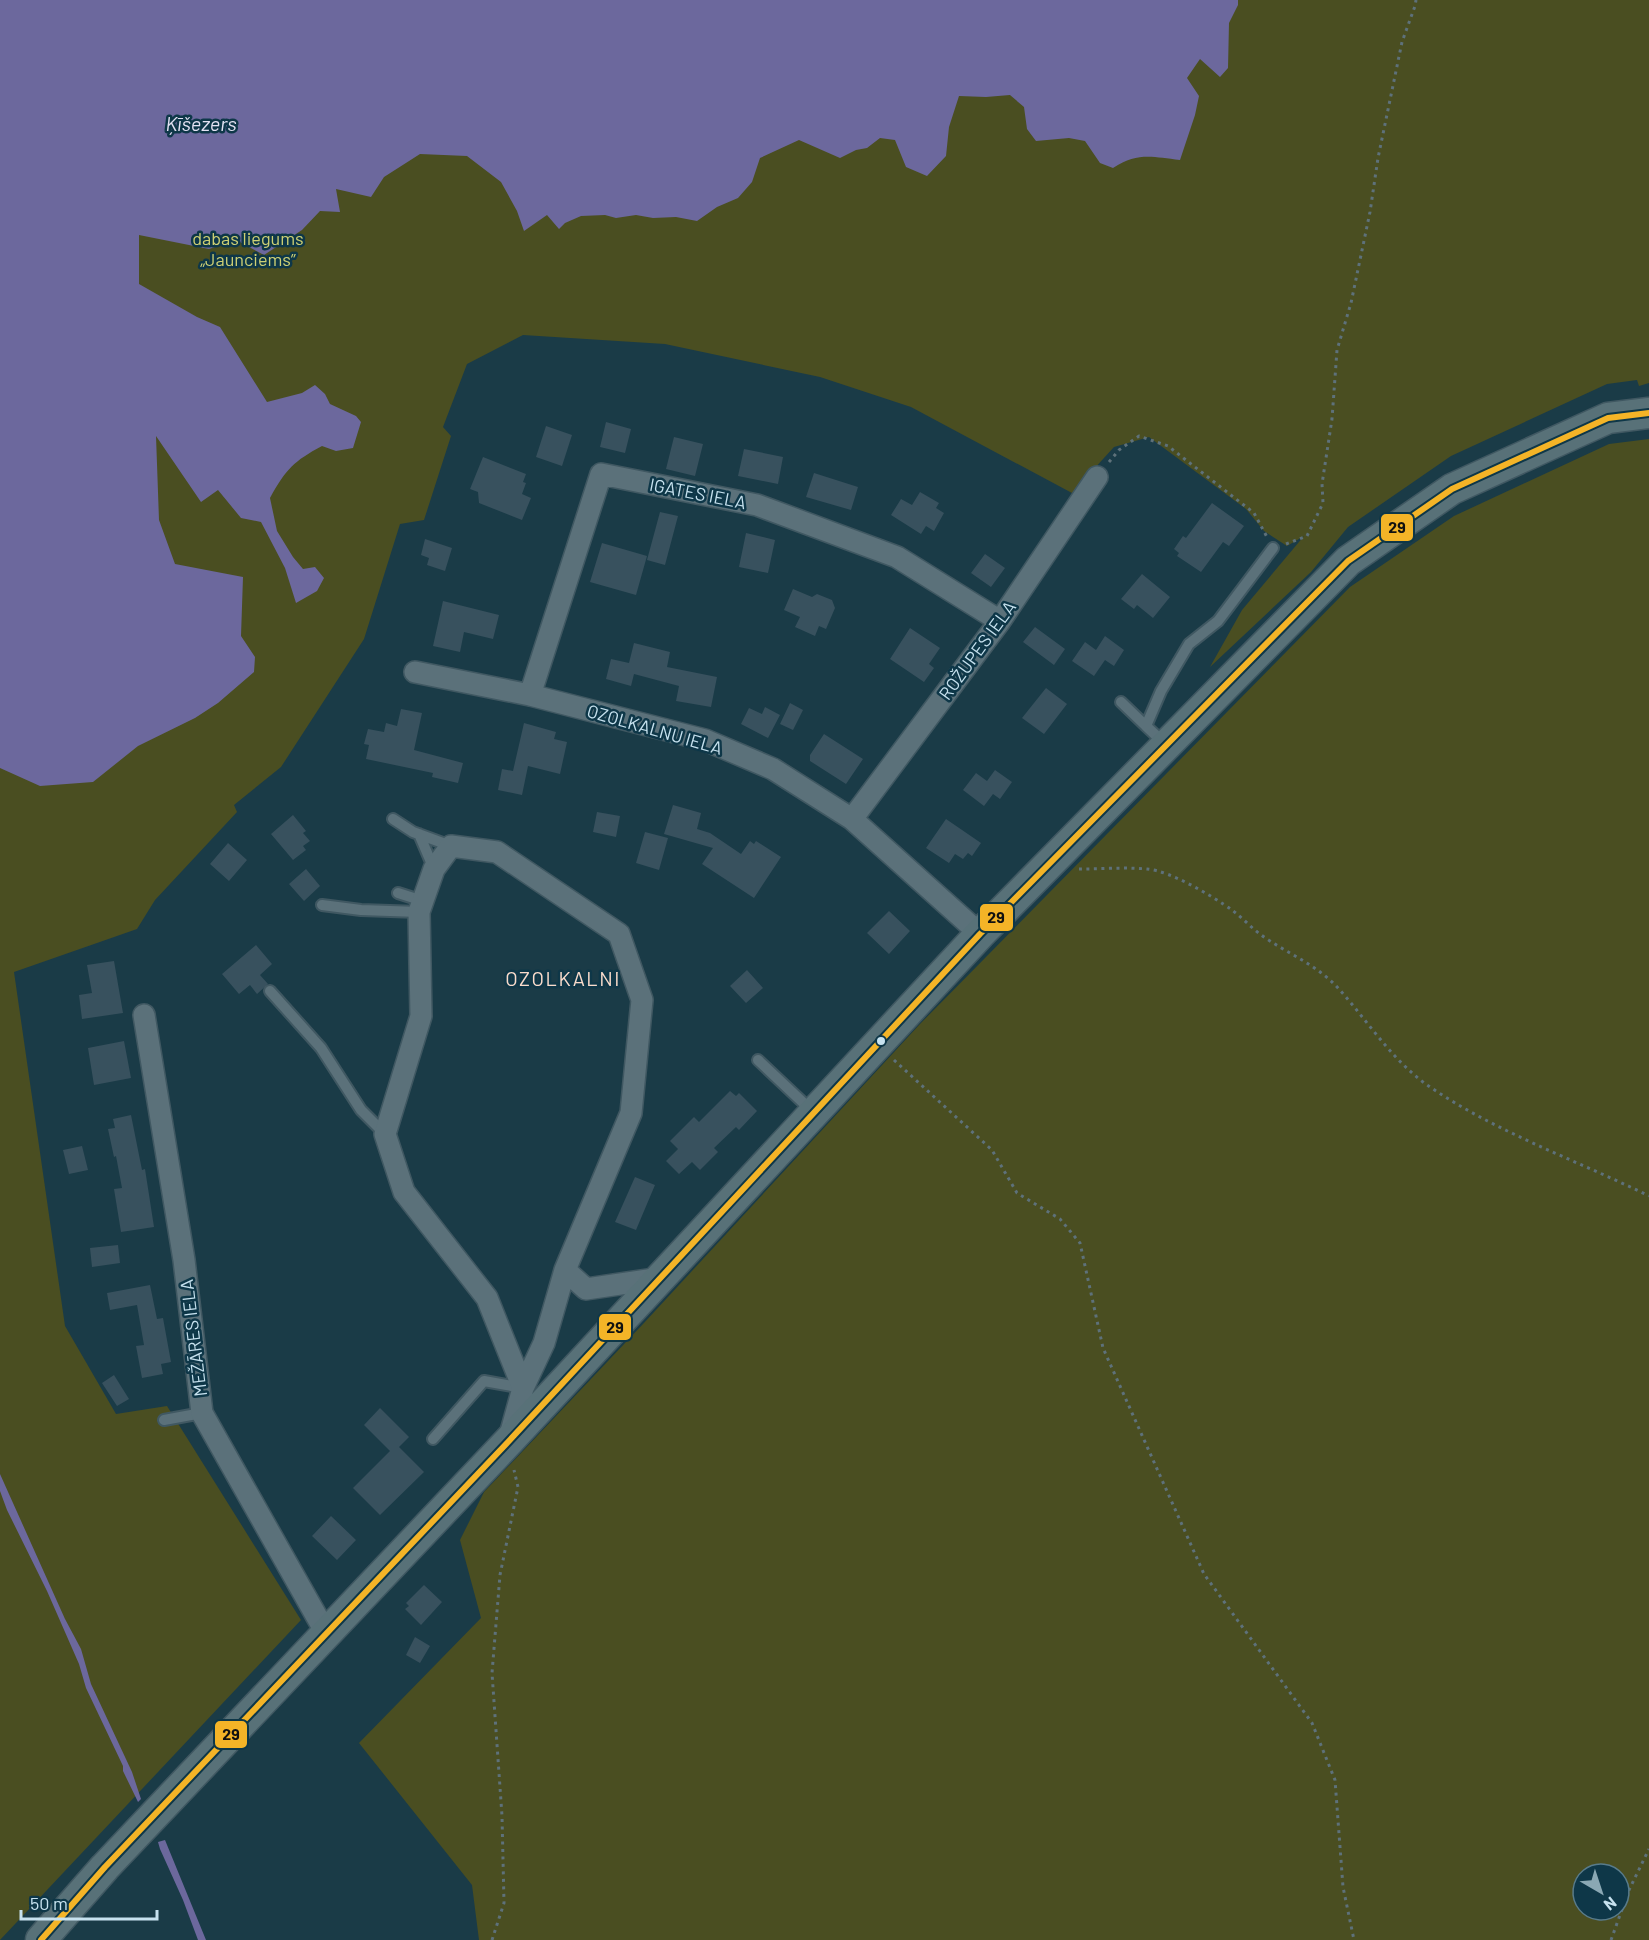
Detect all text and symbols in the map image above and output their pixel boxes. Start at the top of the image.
water label: Ķīšezers [166,111,237,135]
park label: dabas liegums „Jaunciems” [192,227,304,270]
street label: IGATES IELA [648,473,748,513]
line badge: 29 [1380,513,1414,542]
text: 29 [1388,517,1406,536]
street label: ROŽUPES IELA [934,596,1020,704]
street label: OZOLKALNU IELA [585,699,725,759]
line badge: 29 [979,903,1014,932]
text: 29 [987,907,1005,926]
district label: OZOLKALNI [505,966,621,990]
unlabelled marker [875,1035,887,1047]
street label: MEŽĀRES IELA [175,1278,211,1398]
line badge: 29 [598,1313,632,1341]
text: 29 [606,1317,624,1336]
line badge: 29 [214,1720,248,1749]
text: 29 [222,1724,240,1743]
north arrow [1571,1862,1631,1922]
scale bar [21,1883,158,1921]
text: 50 m [30,1892,68,1914]
text: N [1601,1893,1621,1915]

